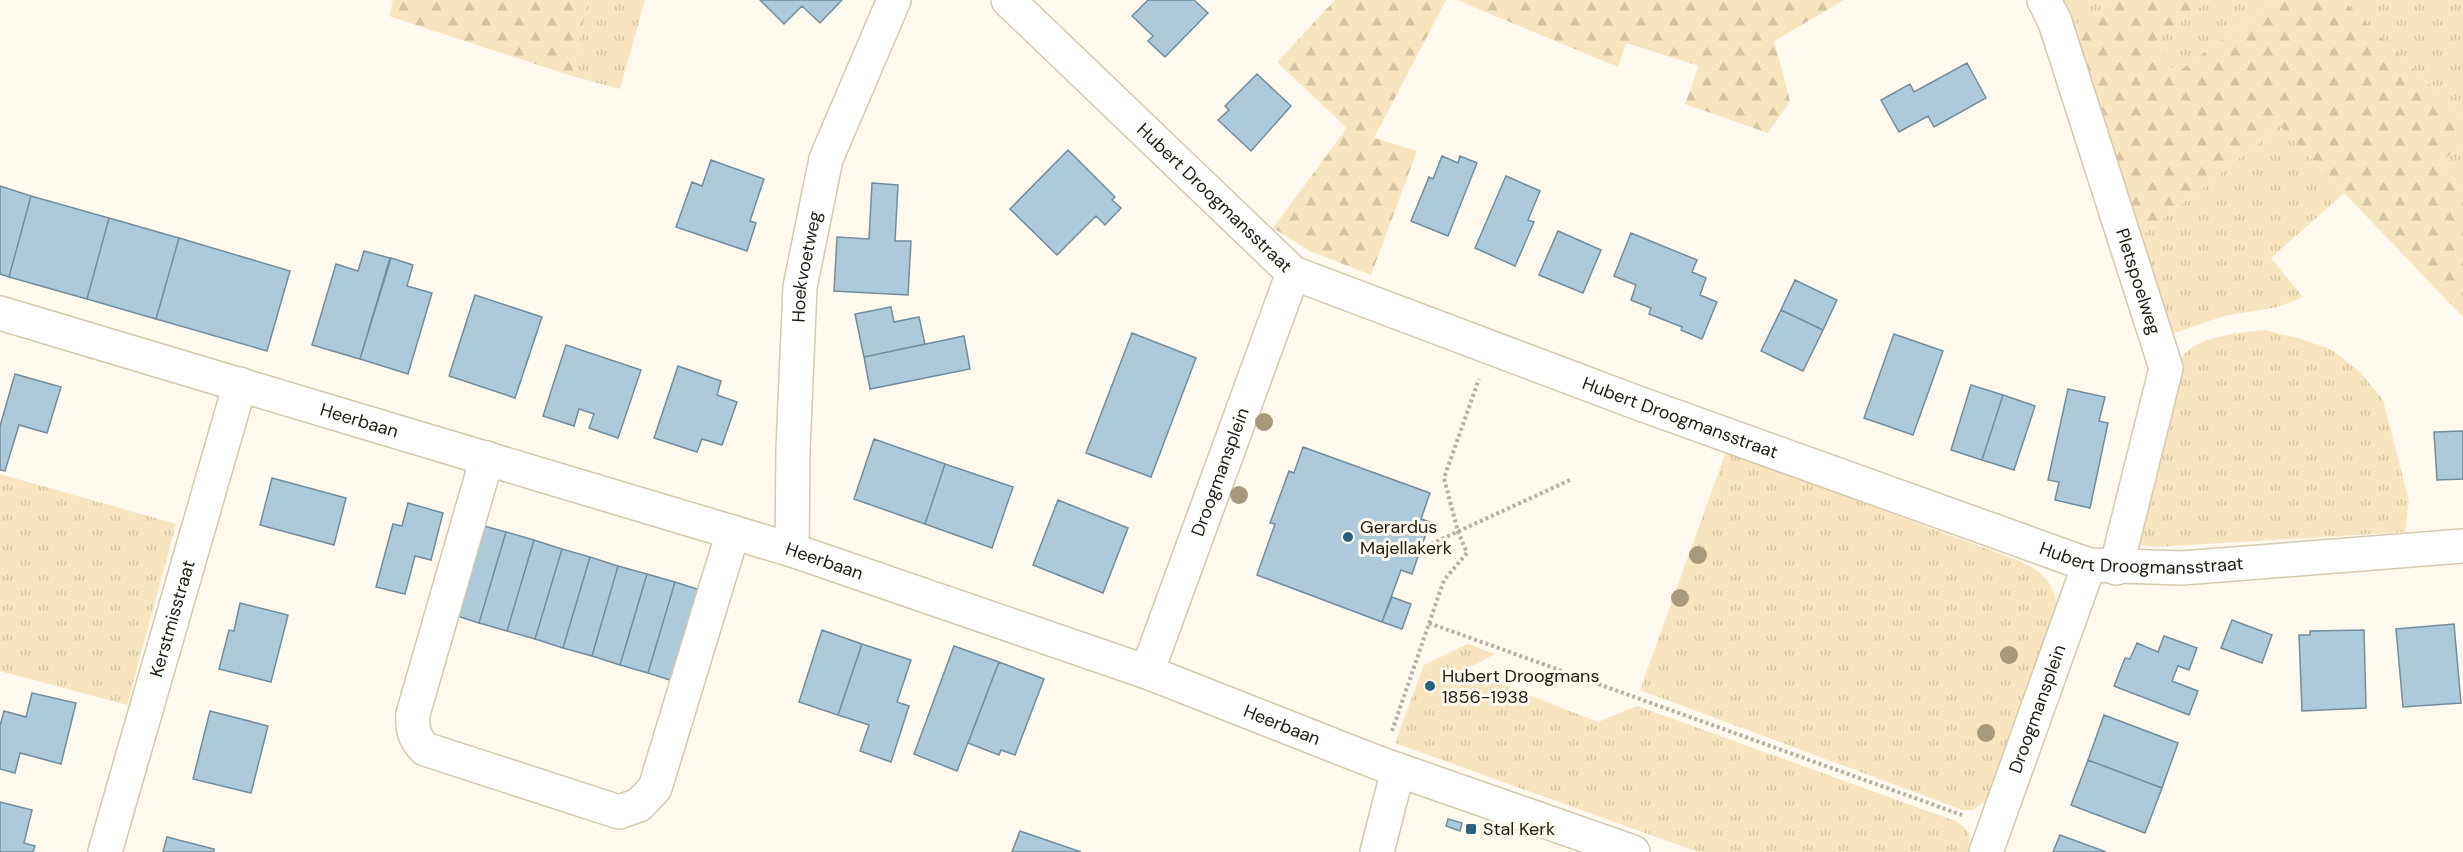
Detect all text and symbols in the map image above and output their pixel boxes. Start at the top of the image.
street label: Hubert Droogmansstraat [1132,118,1297,278]
street label: Hoekvoetweg [786,209,827,323]
street label: Pletspoelweg [2110,225,2166,338]
street label: Hubert Droogmansstraat [1579,371,1781,464]
street label: Heerbaan [317,397,401,444]
street label: Droogmansplein [1186,404,1255,540]
place label: Gerardus Majellakerk [1360,515,1452,560]
marker: Gerardus Majellakerk [1341,530,1355,544]
street label: Hubert Droogmansstraat [2036,536,2244,580]
street label: Heerbaan [782,537,866,586]
street label: Kerstmisstraat [144,557,201,680]
street label: Droogmansplein [2003,641,2071,777]
place label: Hubert Droogmans 1856-1938 [1442,664,1599,709]
marker: Hubert Droogmans 1856-1938 [1423,679,1437,693]
street label: Heerbaan [1240,699,1324,751]
place label: Stal Kerk [1483,817,1555,841]
marker: Stal Kerk [1464,822,1478,836]

